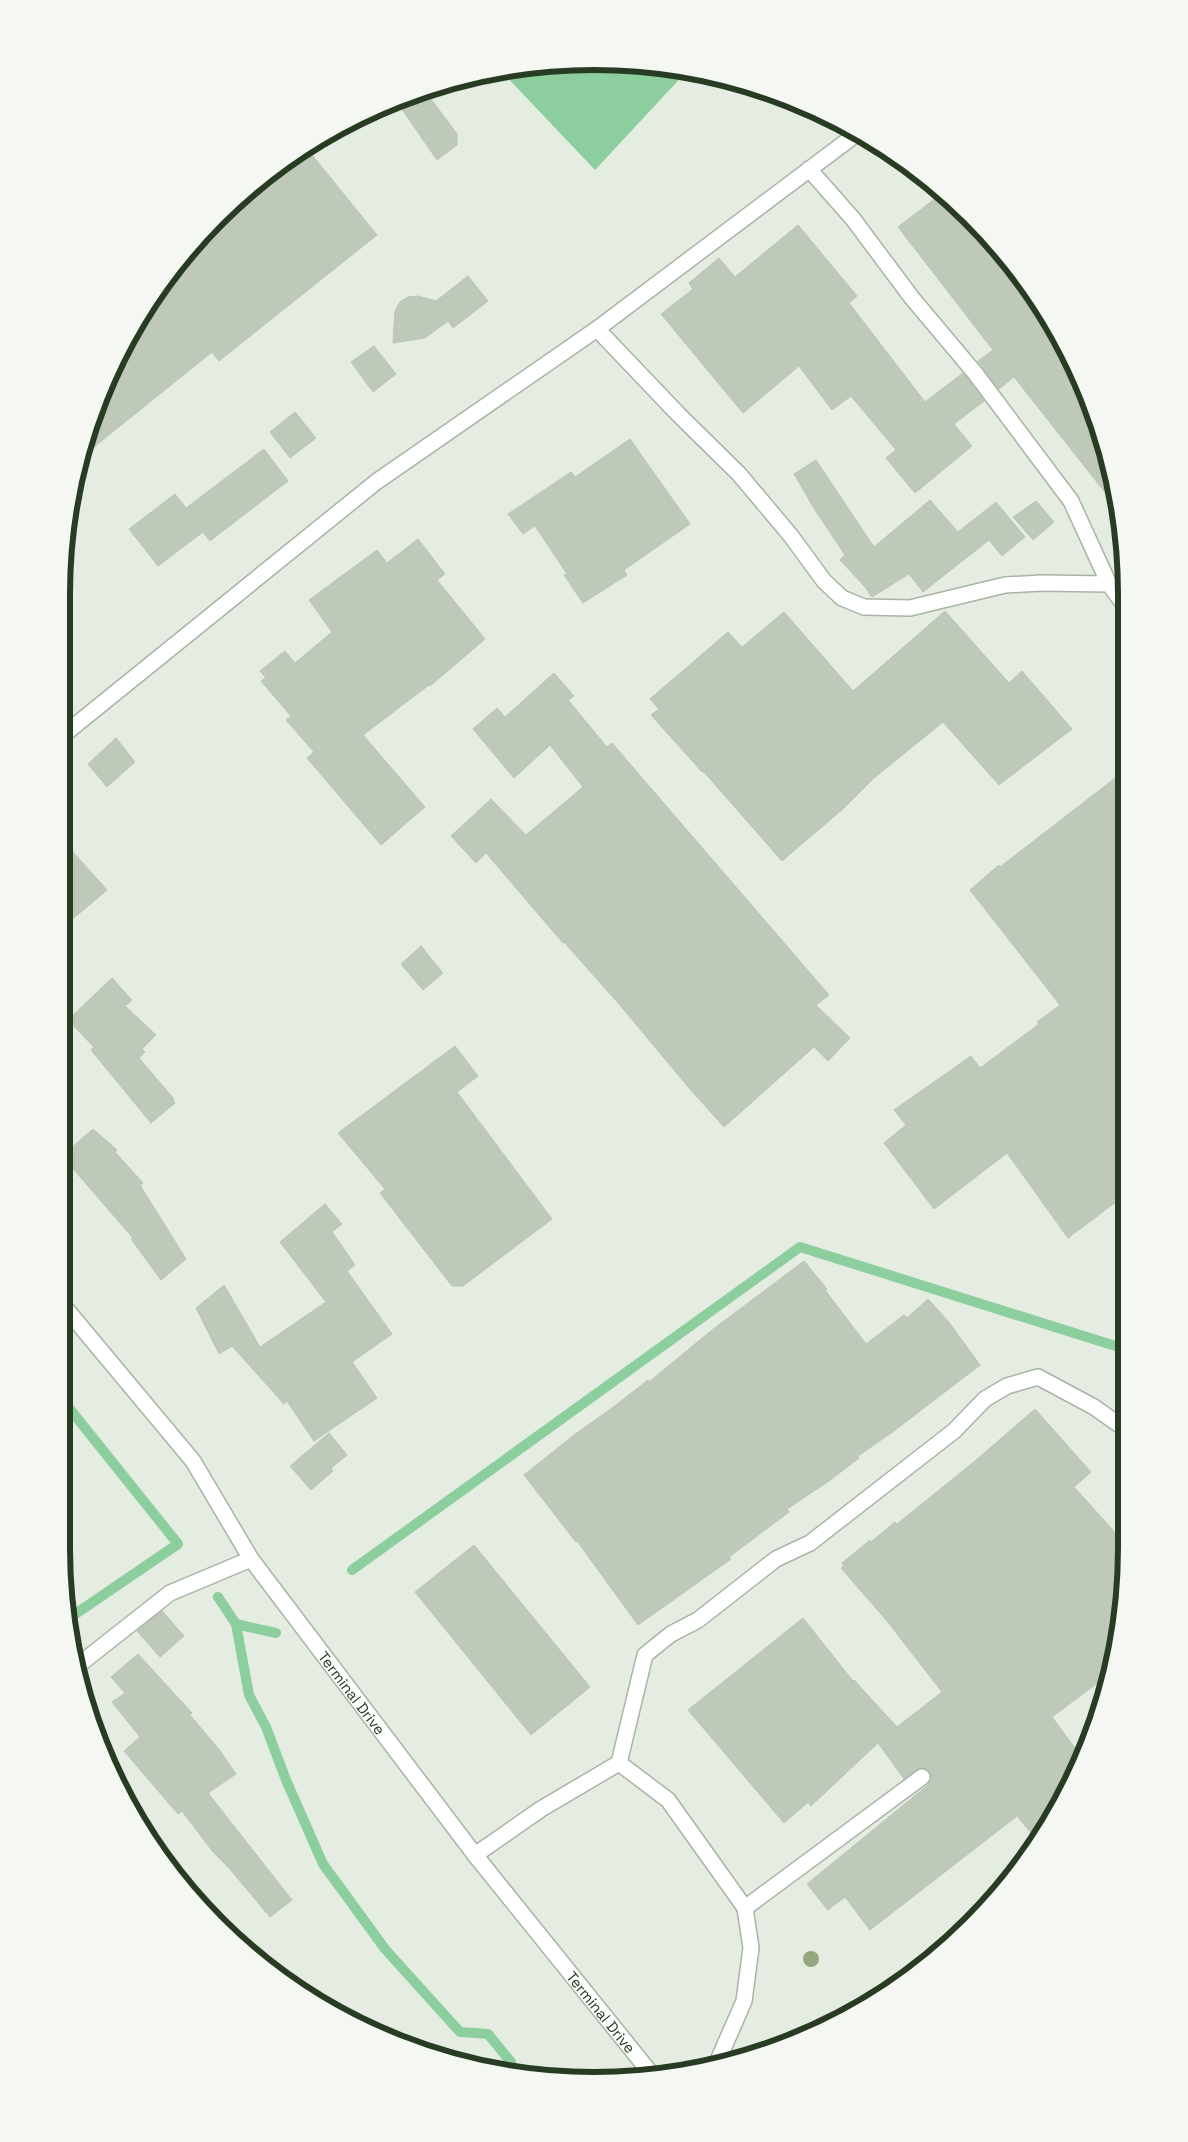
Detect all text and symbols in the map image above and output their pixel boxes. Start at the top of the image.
street label: Terminal Drive [314,1647,390,1738]
street label: Terminal Drive [563,1967,640,2057]

